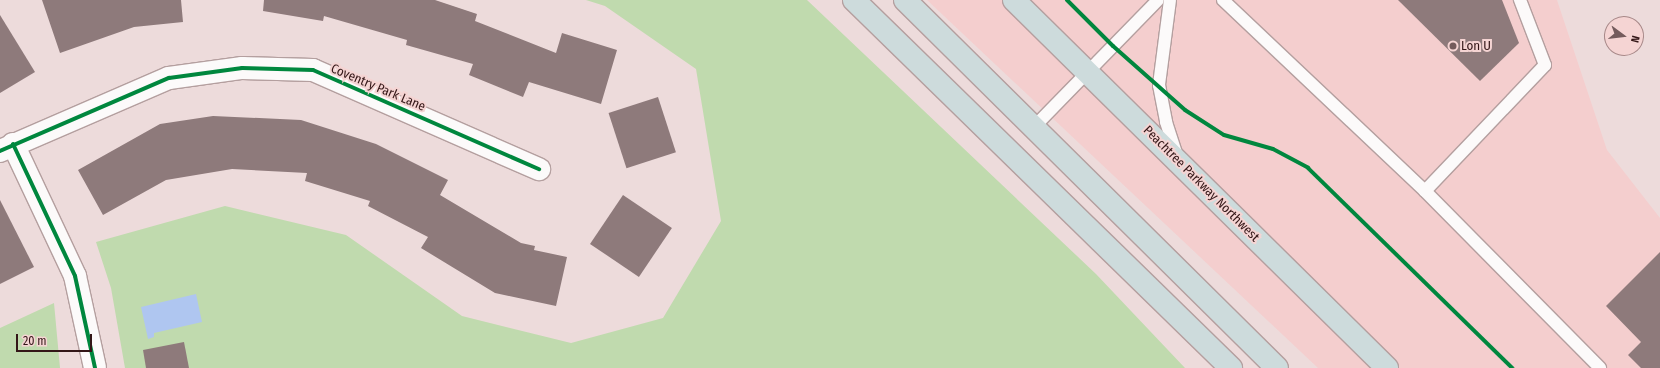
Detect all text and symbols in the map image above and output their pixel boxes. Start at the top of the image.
north arrow [1604,16,1644,56]
text: N [1628,34,1642,44]
place label: Lon U [1461,38,1491,54]
marker: Lon U [1448,41,1458,51]
street label: Coventry Park Lane [328,61,428,115]
street label: Peachtree Parkway Northwest [1140,123,1262,245]
scale bar [18,326,94,352]
text: 20 m [23,334,47,348]

